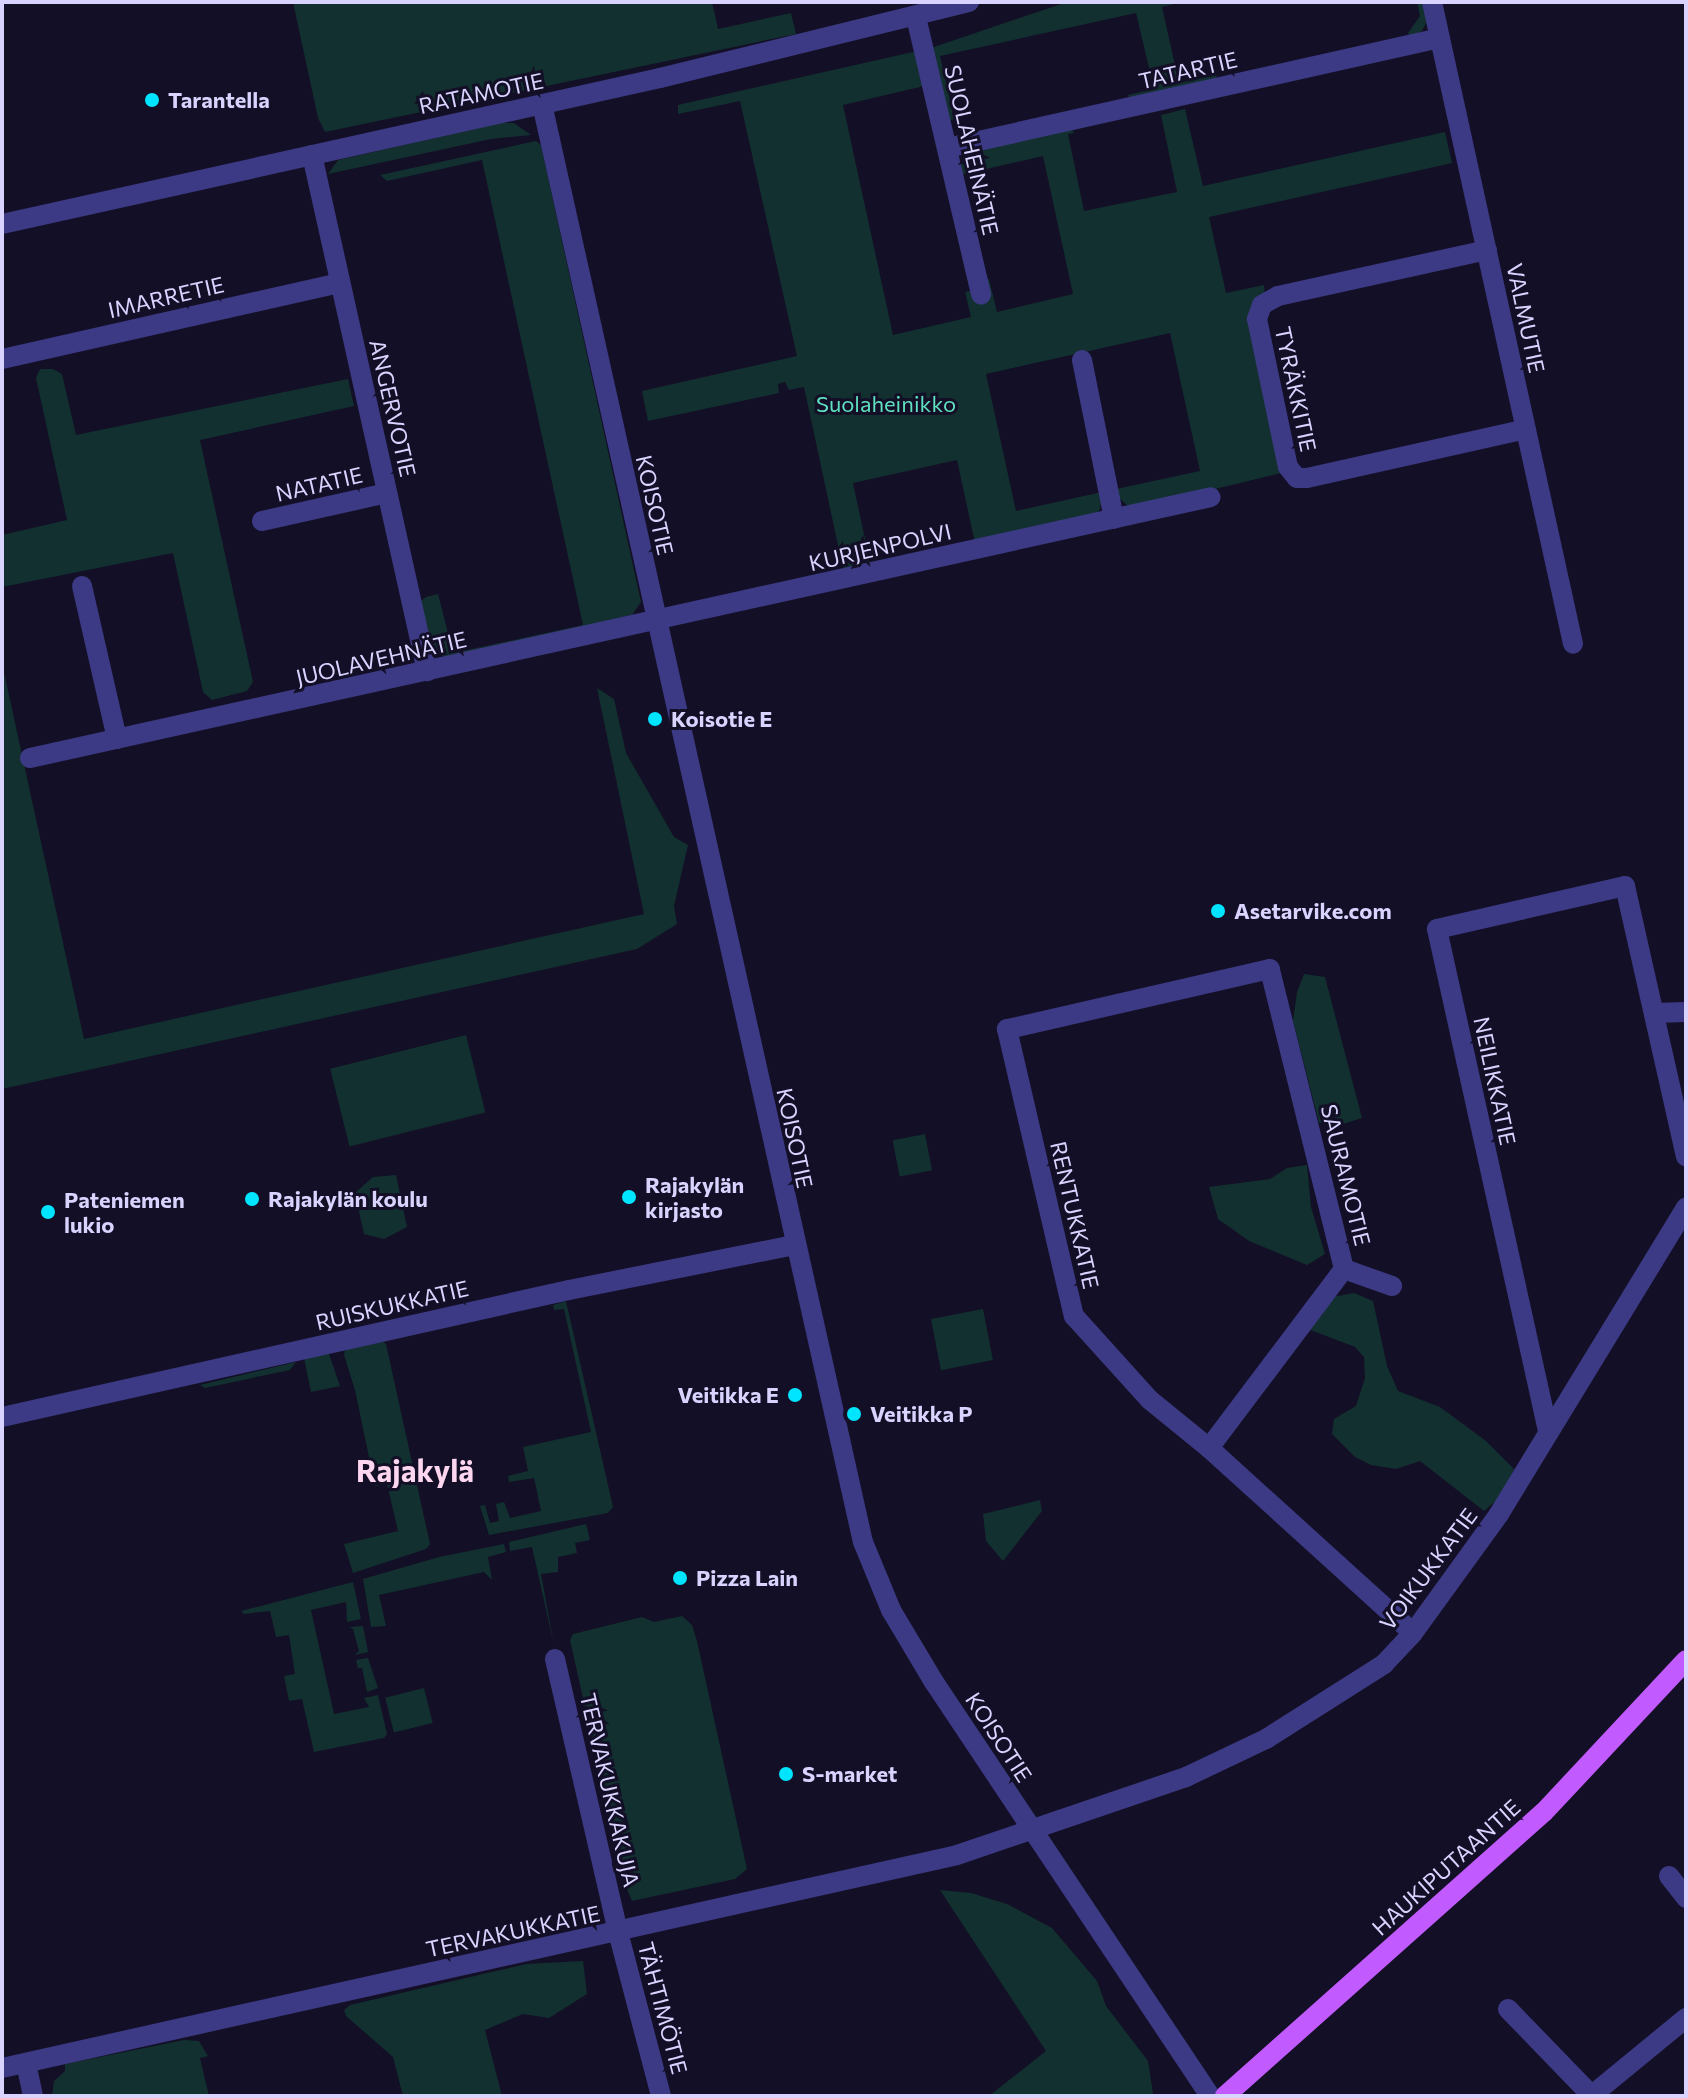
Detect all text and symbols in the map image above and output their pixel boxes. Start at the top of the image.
street label: TATARTIE [1136,46,1240,94]
street label: SUOLAHEINÄTIE [940,62,1004,238]
street label: RATAMOTIE [416,67,546,119]
place label: Tarantella [168,87,270,113]
marker: Tarantella [143,91,161,109]
street label: VALMUTIE [1502,261,1550,375]
street label: IMARRETIE [105,271,227,323]
street label: TYRÄKKITIE [1270,324,1322,454]
street label: ANGERVOTIE [364,337,422,479]
park label: Suolaheinikko [816,391,956,417]
street label: KOISOTIE [631,453,679,557]
street label: NATATIE [273,461,365,507]
street label: KURJENPOLVI [806,518,954,576]
street label: JUOLAVEHNÄTIE [293,626,469,690]
place label: Koisotie E [671,706,772,732]
marker: Koisotie E [646,710,664,728]
place label: Asetarvike.com [1234,898,1392,924]
marker: Asetarvike.com [1209,902,1227,920]
street label: NEILIKKATIE [1469,1014,1521,1148]
street label: KOISOTIE [772,1086,818,1190]
street label: SAURAMOTIE [1316,1102,1376,1248]
street label: RENTUKKATIE [1045,1139,1105,1291]
place label: Rajakylän kirjasto [645,1171,744,1222]
place label: Pateniemen lukio [64,1186,185,1238]
place label: Rajakylän koulu [268,1186,428,1212]
marker: Rajakylän kirjasto [620,1188,638,1206]
marker: Rajakylän koulu [243,1190,261,1208]
marker: Pateniemen lukio [39,1203,57,1221]
street label: RUISKUKKATIE [313,1275,471,1335]
place label: Veitikka E [678,1382,779,1408]
marker: Veitikka E [786,1386,804,1404]
place label: Veitikka P [870,1401,973,1427]
marker: Veitikka P [845,1405,863,1423]
district label: Rajakylä [356,1452,474,1488]
street label: VOIKUKKATIE [1374,1503,1482,1635]
place label: Pizza Lain [696,1565,798,1591]
marker: Pizza Lain [671,1569,689,1587]
street label: KOISOTIE [960,1687,1038,1787]
street label: TERVAKUKKAKUJA [575,1691,645,1889]
place label: S-market [802,1761,897,1787]
marker: S-market [777,1765,795,1783]
street label: HAUKIPUTAANTIE [1366,1794,1526,1940]
street label: TERVAKUKKATIE [424,1900,602,1962]
street label: TÄHTIMÖTIE [633,1939,693,2077]

